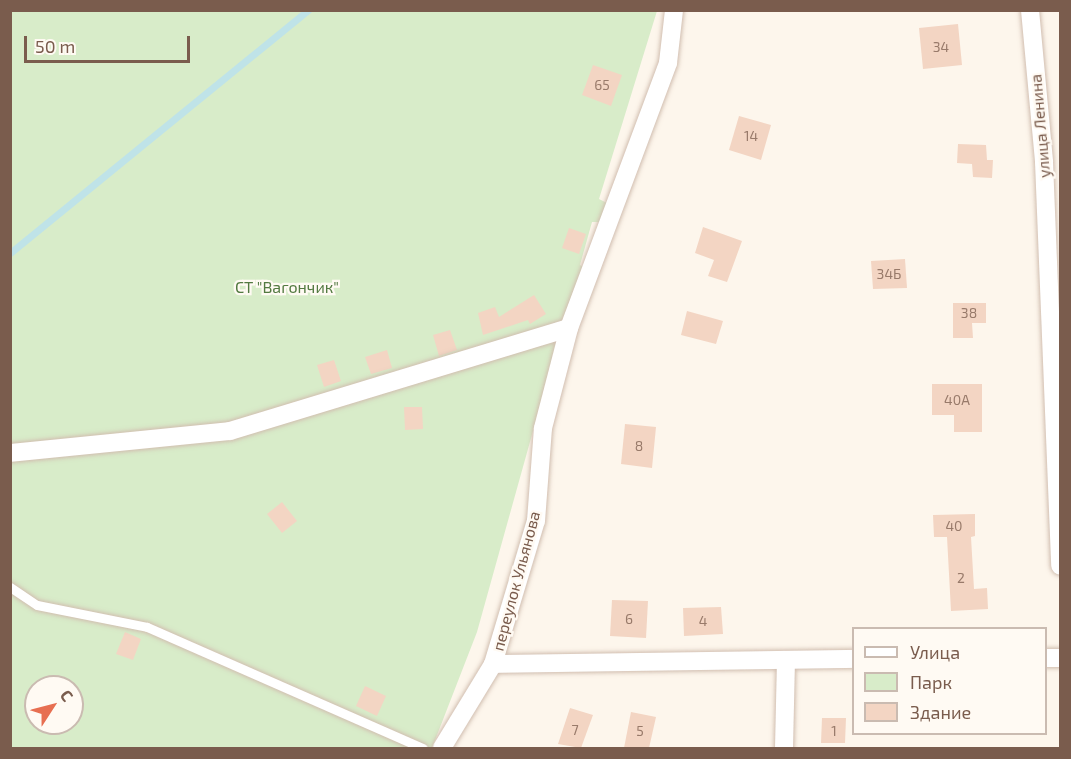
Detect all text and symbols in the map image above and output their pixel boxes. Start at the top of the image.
scale bar [27,24,194,62]
text: 50 m [35,35,75,57]
house number: 34 [933,39,949,55]
street label: улица Ленина [1026,73,1054,179]
house number: 65 [594,77,610,93]
house number: 14 [744,128,758,144]
house number: 34Б [877,266,901,282]
park label: СТ "Вагончик" [235,277,339,297]
house number: 38 [961,305,977,321]
house number: 40А [944,392,970,408]
house number: 8 [635,438,643,454]
street label: переулок Ульянова [488,509,544,653]
house number: 40 [945,518,963,534]
house number: 2 [957,570,965,586]
house number: 6 [625,611,633,627]
house number: 4 [699,613,707,629]
legend [852,627,1047,735]
text: Улица [910,641,960,663]
text: Парк [910,671,952,693]
north arrow [24,675,84,735]
text: С [57,686,78,705]
text: Здание [910,701,971,723]
house number: 7 [571,722,579,738]
house number: 5 [636,723,644,739]
house number: 1 [831,723,837,739]

